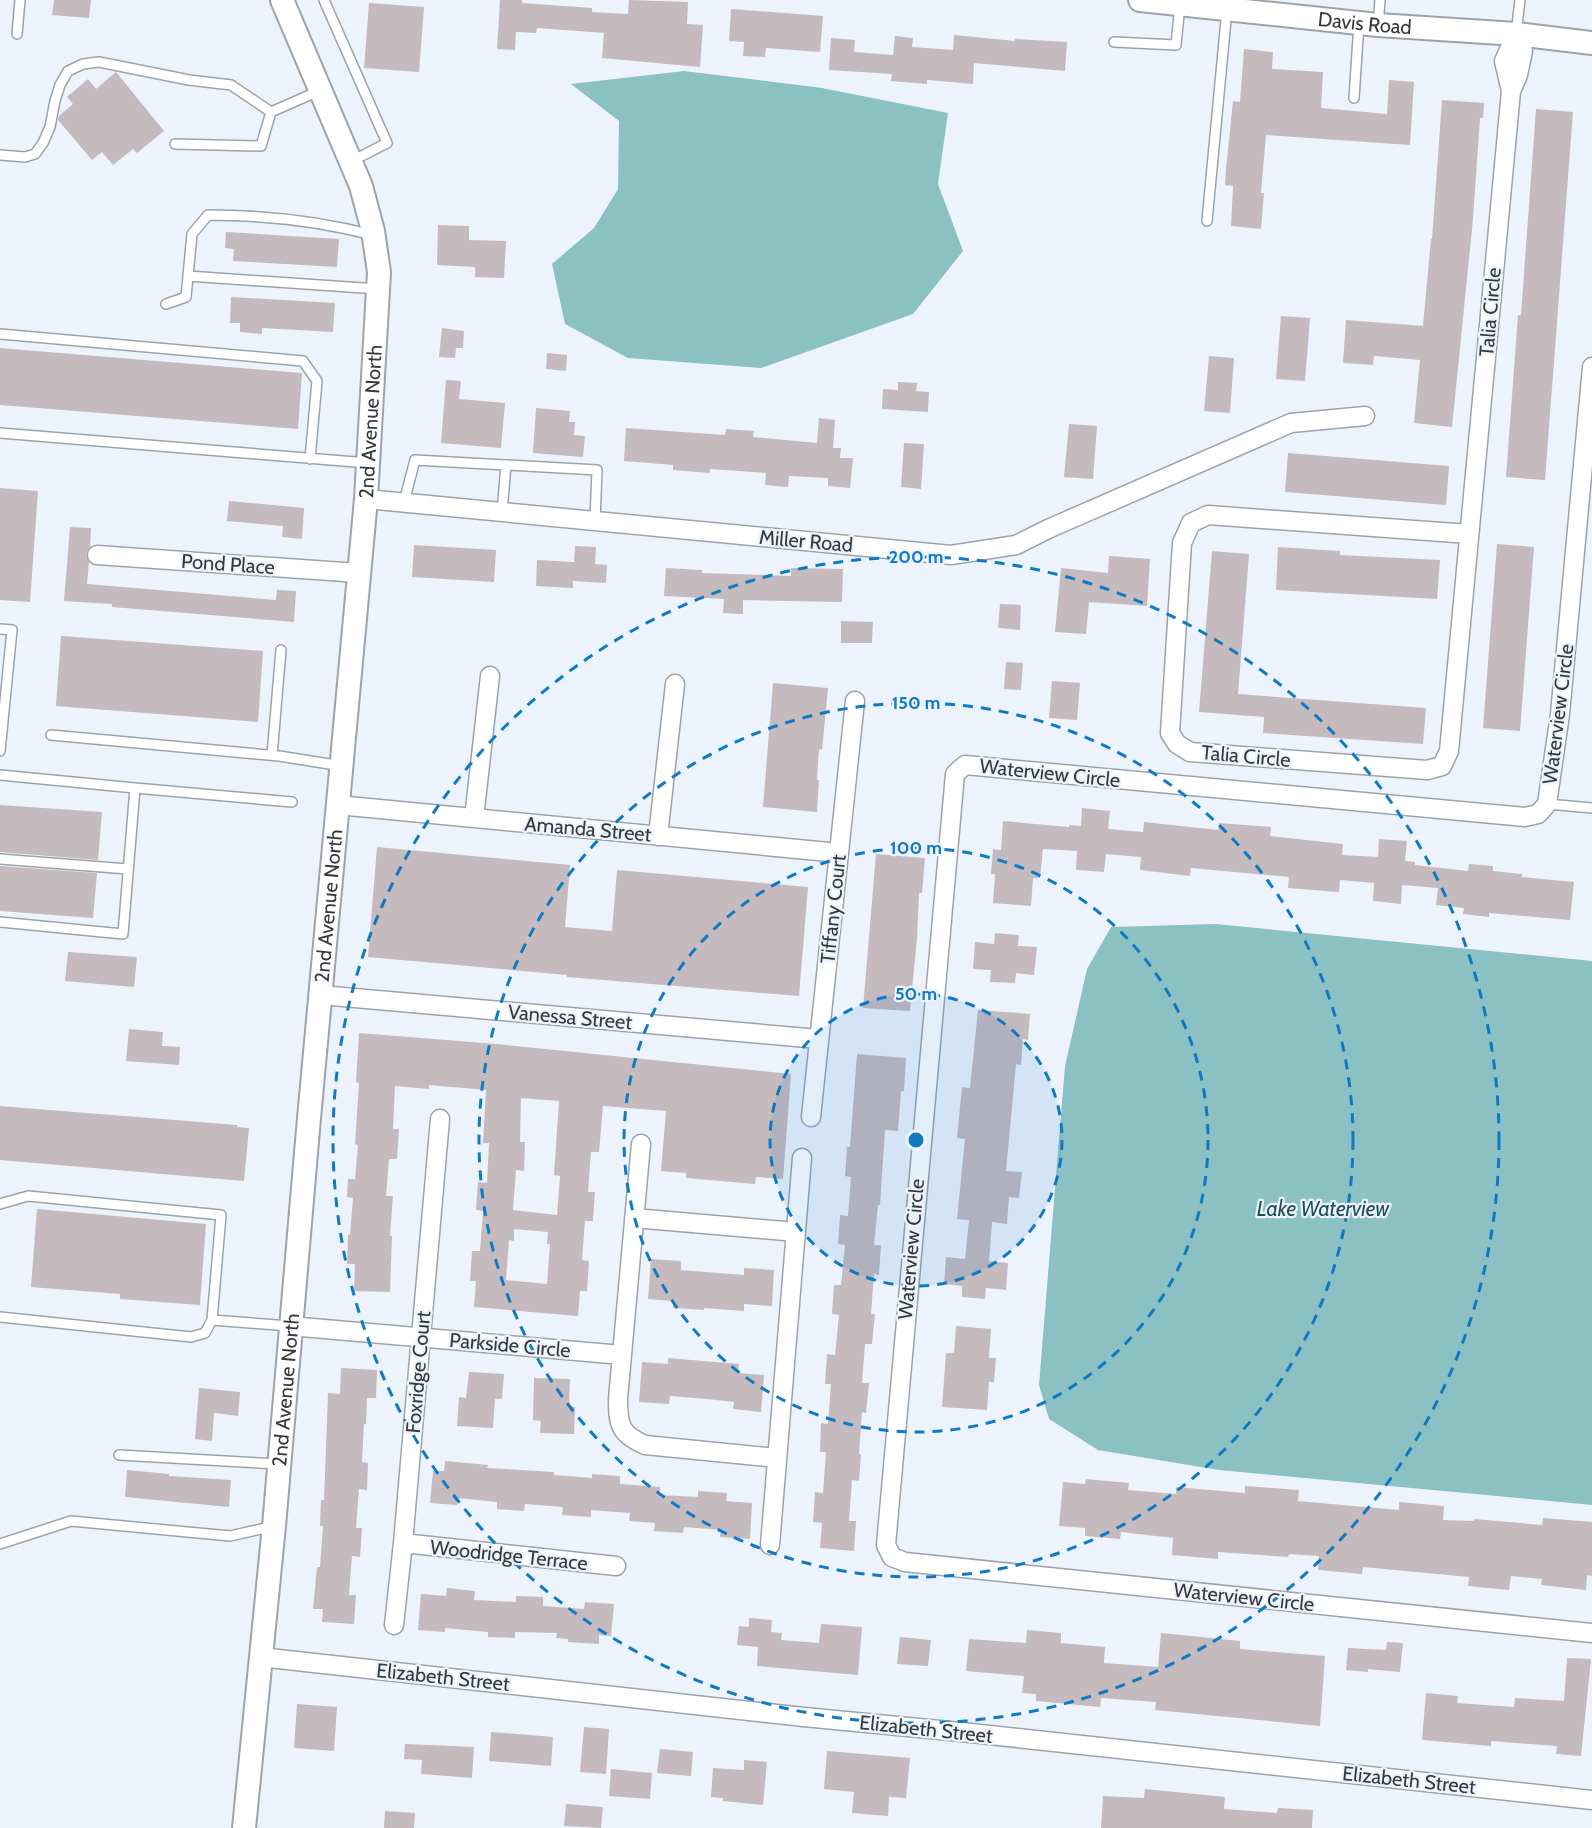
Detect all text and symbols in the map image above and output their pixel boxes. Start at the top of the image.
street label: Davis Road [1317,7,1412,39]
street label: Talia Circle [1474,266,1506,358]
street label: 2nd Avenue North [354,344,387,499]
street label: Miller Road [758,525,854,557]
text: 200 m [889,546,943,568]
street label: Pond Place [180,549,276,579]
street label: Waterview Circle [1537,642,1579,786]
text: 150 m [892,692,940,714]
street label: Talia Circle [1200,740,1292,772]
street label: Waterview Circle [979,754,1121,792]
street label: Amanda Street [524,812,653,847]
street label: 2nd Avenue North [310,828,348,984]
text: 100 m [890,837,942,859]
street label: Tiffany Court [815,853,851,965]
text: 50 m [895,983,937,1005]
street label: Vanessa Street [507,1000,633,1034]
centre of rings [906,1130,926,1150]
street label: Waterview Circle [893,1178,929,1320]
water label: Lake Waterview [1257,1196,1390,1221]
street label: Foxridge Court [401,1310,435,1434]
street label: 2nd Avenue North [267,1312,304,1468]
street label: Parkside Circle [448,1328,572,1362]
street label: Woodridge Terrace [429,1535,589,1575]
street label: Waterview Circle [1173,1578,1315,1616]
street label: Elizabeth Street [375,1658,511,1696]
street label: Elizabeth Street [858,1710,994,1748]
street label: Elizabeth Street [1341,1761,1477,1799]

